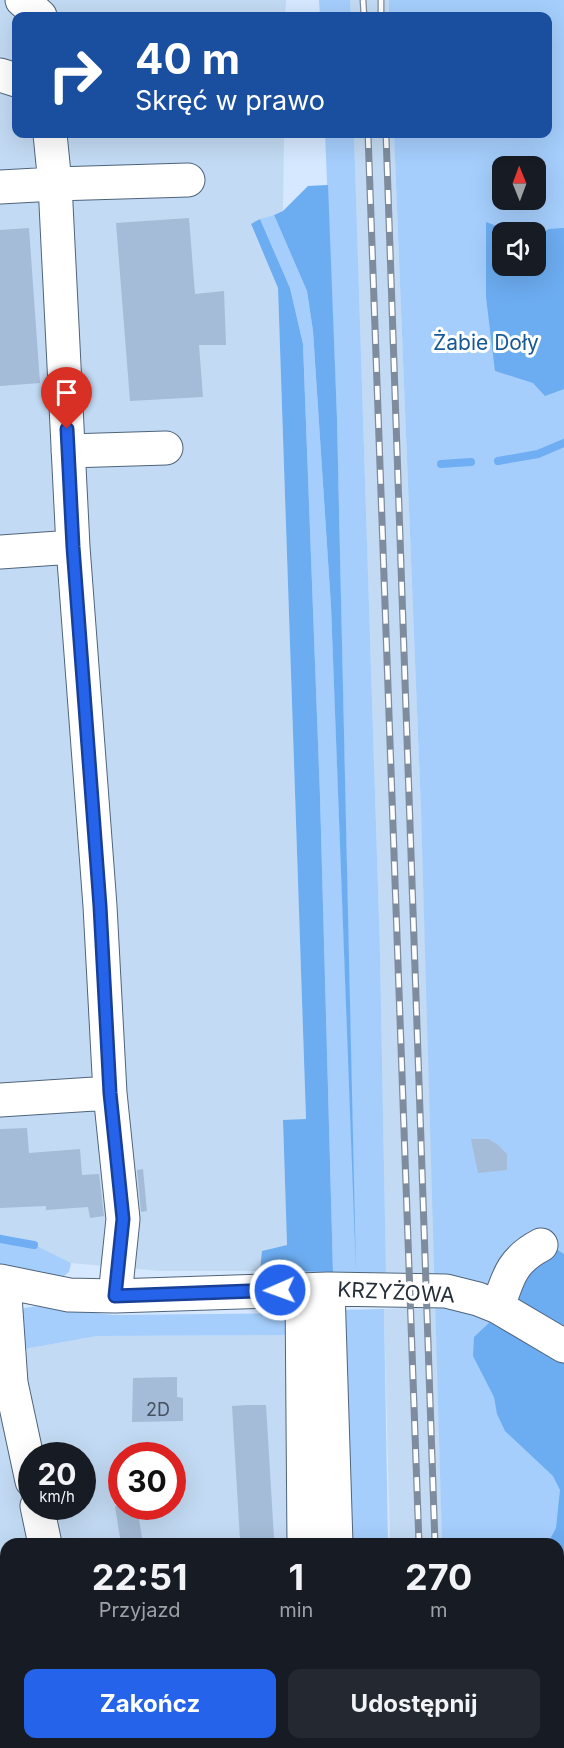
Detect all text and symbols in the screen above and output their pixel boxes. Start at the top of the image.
text: 40 m [135,33,240,84]
icon: right [36,36,114,114]
text: Skręć w prawo [135,84,325,117]
north arrow [492,156,546,210]
map controls [492,156,546,276]
button: sound [492,222,546,276]
park label: Żabie Doły [433,329,539,355]
pin [41,367,92,429]
icon: arrive [50,376,83,409]
position arrow [248,1258,312,1322]
street label: KRZYŻOWA [337,1275,455,1308]
house number: 2D [146,1399,170,1420]
speed limit sign: 30 [108,1442,186,1520]
text: 20 [37,1456,77,1492]
text: km/h [39,1487,75,1506]
text: 22:51 [92,1555,188,1599]
text: 1 [289,1555,304,1599]
text: 270 [405,1555,472,1599]
text: Przyjazd [99,1598,180,1622]
text: min [279,1598,313,1622]
text: m [430,1598,447,1622]
button: Zakończ [24,1669,276,1738]
button: Udostępnij [288,1669,540,1738]

